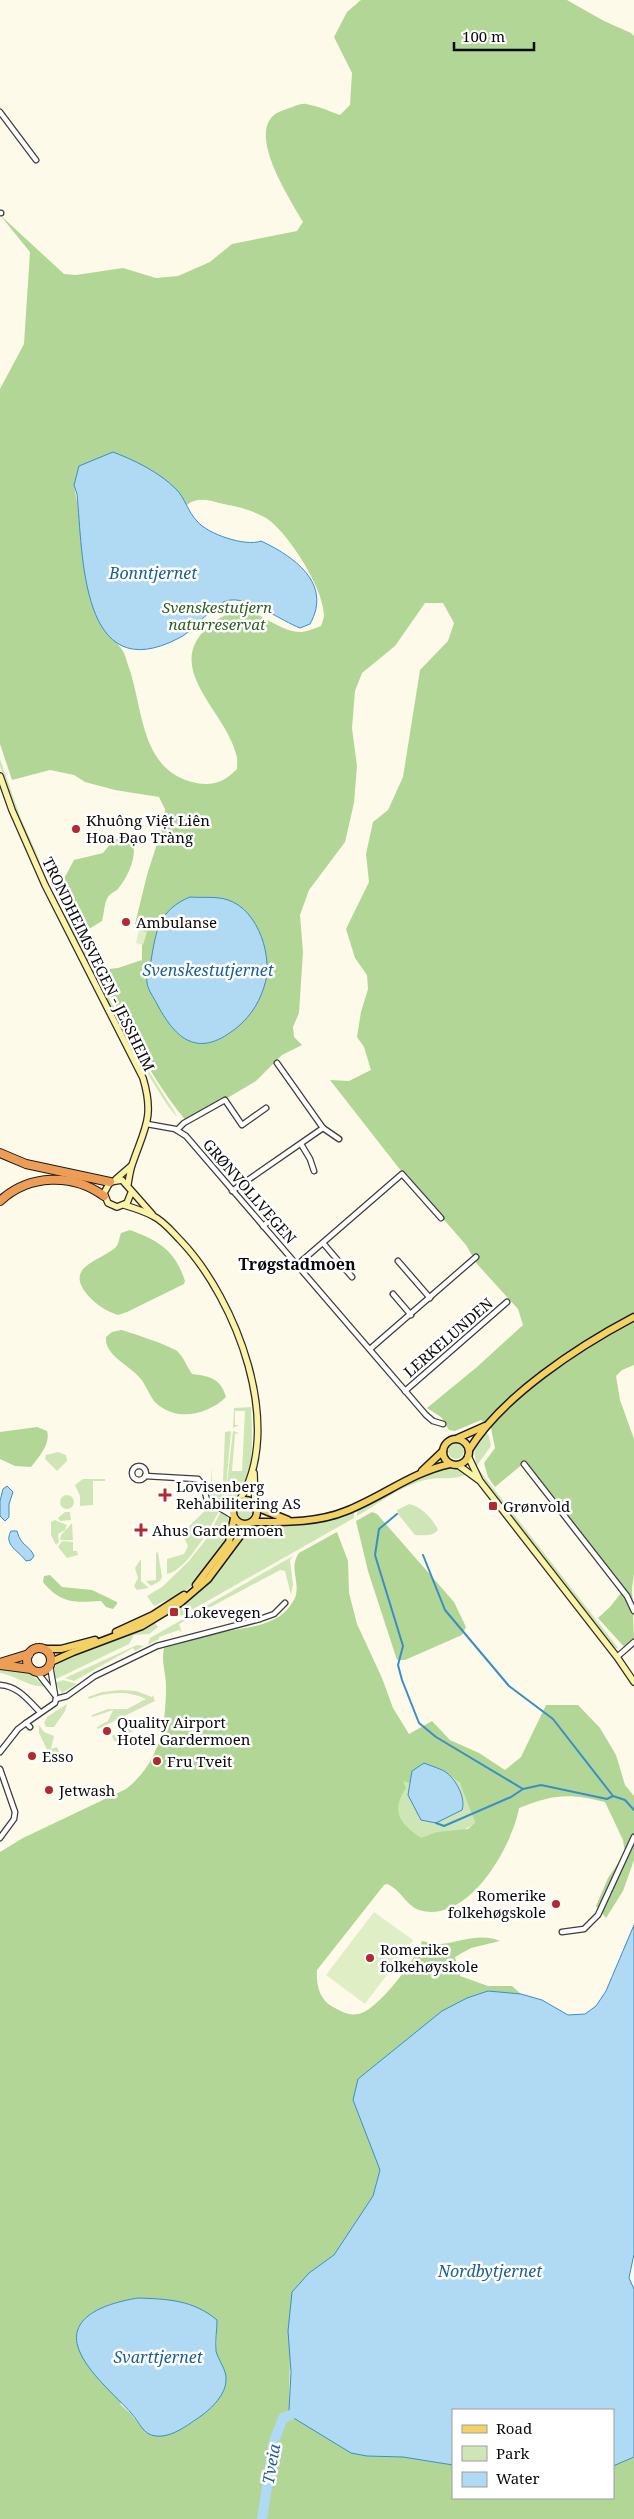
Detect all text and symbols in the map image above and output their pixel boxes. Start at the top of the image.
scale bar [454,20,534,52]
text: 100 m [462,26,505,46]
water label: Bonntjernet [108,562,197,584]
park label: Svenskestutjern naturreservat [162,597,272,634]
place label: Khuông Việt Liên Hoa Đạo Tràng [86,810,210,847]
marker: Khuông Việt Liên Hoa Đạo Tràng [70,823,82,835]
street label: TRONDHEIMSVEGEN - JESSHEIM [38,853,160,1075]
place label: Ambulanse [136,912,217,932]
marker: Ambulanse [120,916,132,928]
water label: Svenskestutjernet [142,959,274,981]
street label: GRØNVOLLVEGEN [199,1134,301,1248]
district label: Trøgstadmoen [238,1253,356,1275]
street label: LERKELUNDEN [399,1292,497,1381]
place label: Lovisenberg Rehabilitering AS [176,1476,301,1513]
marker: Lovisenberg Rehabilitering AS [158,1488,172,1502]
place label: Grønvold [503,1496,570,1516]
marker: Grønvold [487,1500,499,1512]
place label: Ahus Gardermoen [152,1520,284,1540]
marker: Ahus Gardermoen [134,1523,148,1537]
place label: Lokevegen [184,1602,261,1622]
marker: Lokevegen [168,1606,180,1618]
place label: Quality Airport Hotel Gardermoen [117,1712,251,1749]
marker: Quality Airport Hotel Gardermoen [101,1725,113,1737]
place label: Esso [42,1746,74,1766]
marker: Esso [26,1750,38,1762]
place label: Fru Tveit [167,1751,232,1771]
marker: Fru Tveit [151,1755,163,1767]
place label: Jetwash [58,1780,116,1800]
marker: Jetwash [43,1784,55,1796]
place label: Romerike folkehøgskole [448,1885,546,1922]
marker: Romerike folkehøgskole [550,1898,562,1910]
place label: Romerike folkehøyskole [380,1939,478,1976]
marker: Romerike folkehøyskole [364,1952,376,1964]
water label: Nordbytjernet [437,2260,542,2282]
water label: Svarttjernet [113,2346,203,2368]
legend [452,2409,614,2499]
text: Road [496,2418,532,2438]
water label: Tveia [257,2441,285,2486]
text: Park [496,2443,530,2463]
text: Water [496,2468,539,2488]

